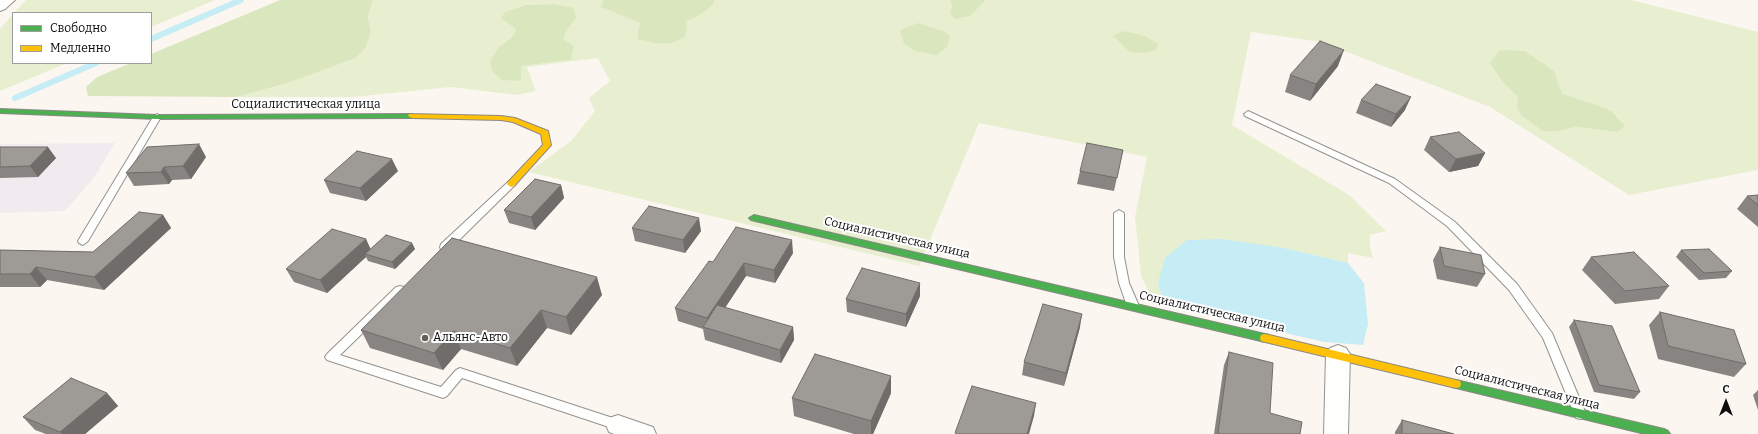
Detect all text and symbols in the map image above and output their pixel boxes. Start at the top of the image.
legend [12,12,152,64]
text: Свободно [50,21,107,35]
text: Медленно [50,41,111,55]
street label: Социалистическая улица [231,98,381,112]
street label: Социалистическая улица [823,214,971,262]
street label: Социалистическая улица [1138,288,1286,336]
place label: Альянс-Авто [433,331,508,345]
marker: Альянс-Авто [420,333,430,343]
street label: Социалистическая улица [1453,363,1601,413]
north arrow [1706,382,1746,422]
text: С [1723,383,1729,396]

